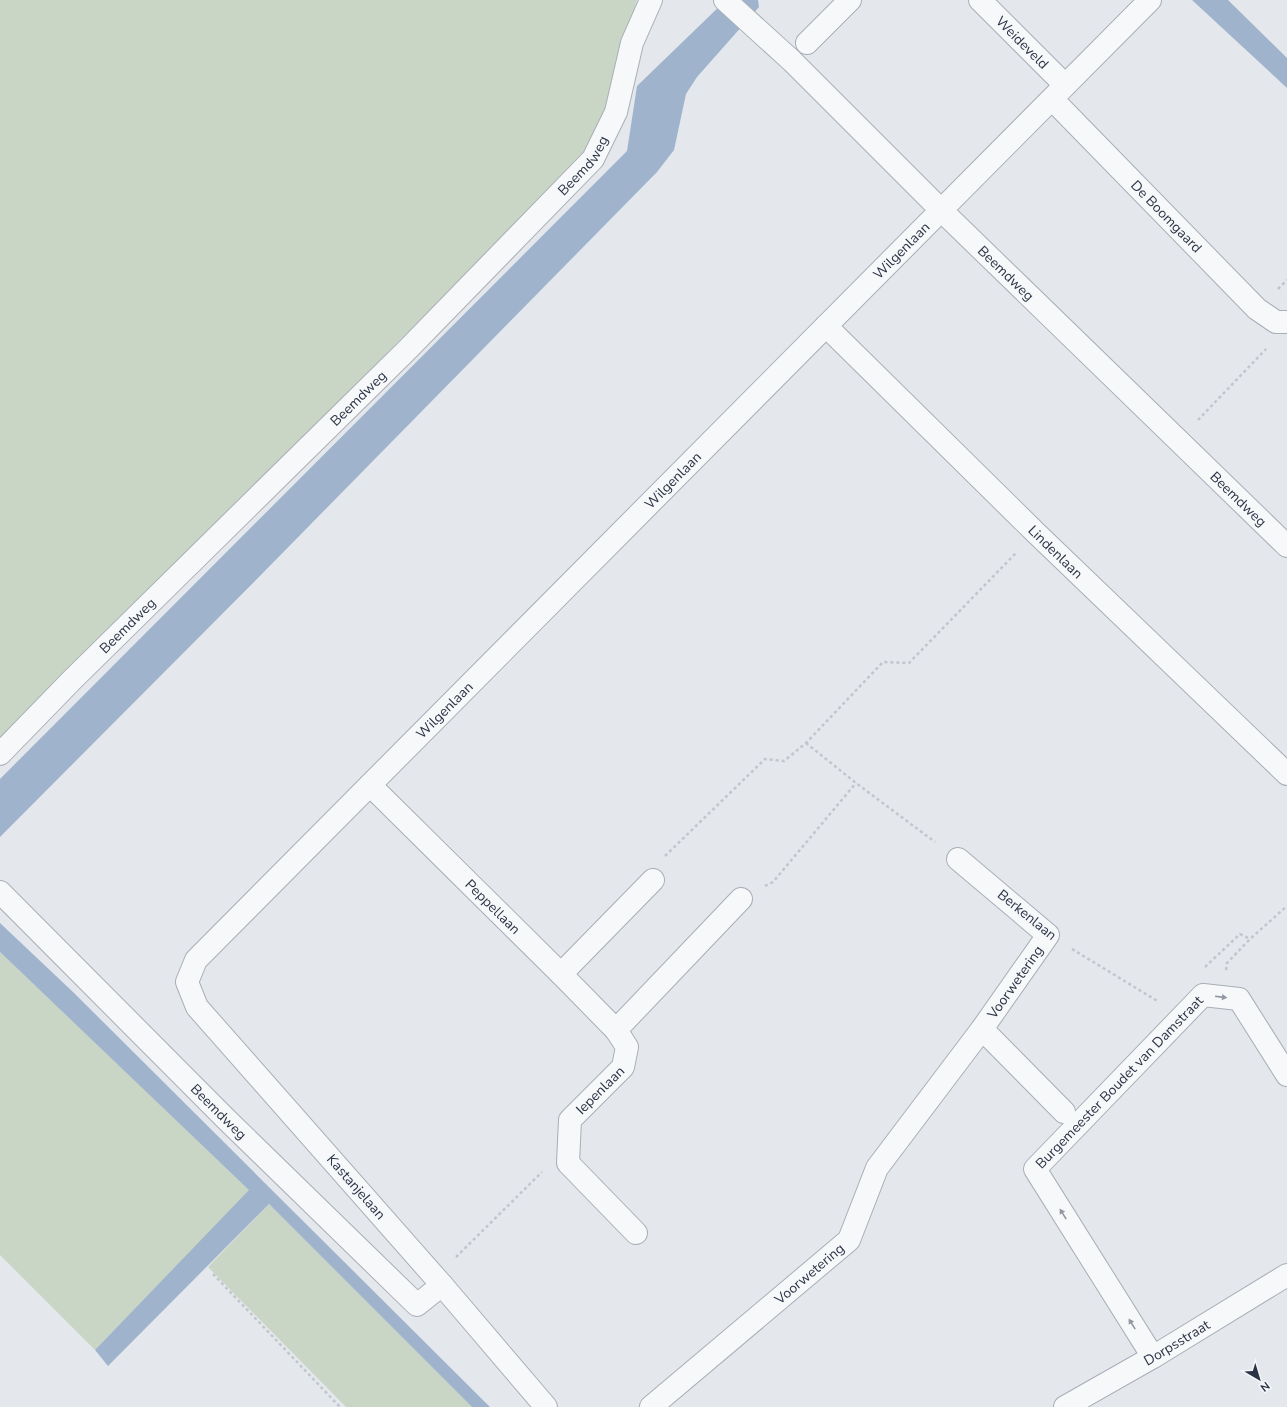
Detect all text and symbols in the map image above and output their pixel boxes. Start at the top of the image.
street label: Weideveld [992,12,1053,73]
street label: Beemdweg [553,133,612,199]
street label: De Boomgaard [1127,176,1206,257]
street label: Wilgenlaan [869,218,934,283]
street label: Beemdweg [974,241,1038,305]
street label: Beemdweg [326,366,390,430]
street label: Wilgenlaan [640,447,705,513]
street label: Beemdweg [1206,467,1271,531]
street label: Lindenlaan [1024,521,1087,583]
street label: Beemdweg [95,593,160,657]
street label: Wilgenlaan [412,677,477,743]
street label: Peppellaan [461,875,525,938]
street label: Berkenlaan [993,885,1061,945]
street label: Voorwetering [982,941,1047,1023]
street label: Burgemeester Boudet van Damstraat [1031,991,1207,1173]
one-way arrow [1215,994,1227,1000]
street label: Iepenlaan [571,1062,628,1119]
street label: Beemdweg [187,1080,251,1144]
street label: Kastanjelaan [322,1150,390,1224]
one-way arrow [1060,1208,1067,1220]
street label: Voorwetering [770,1239,848,1309]
street label: Dorpsstraat [1140,1315,1213,1370]
one-way arrow [1129,1318,1136,1330]
north arrow [1239,1359,1279,1399]
text: N [1257,1378,1273,1395]

